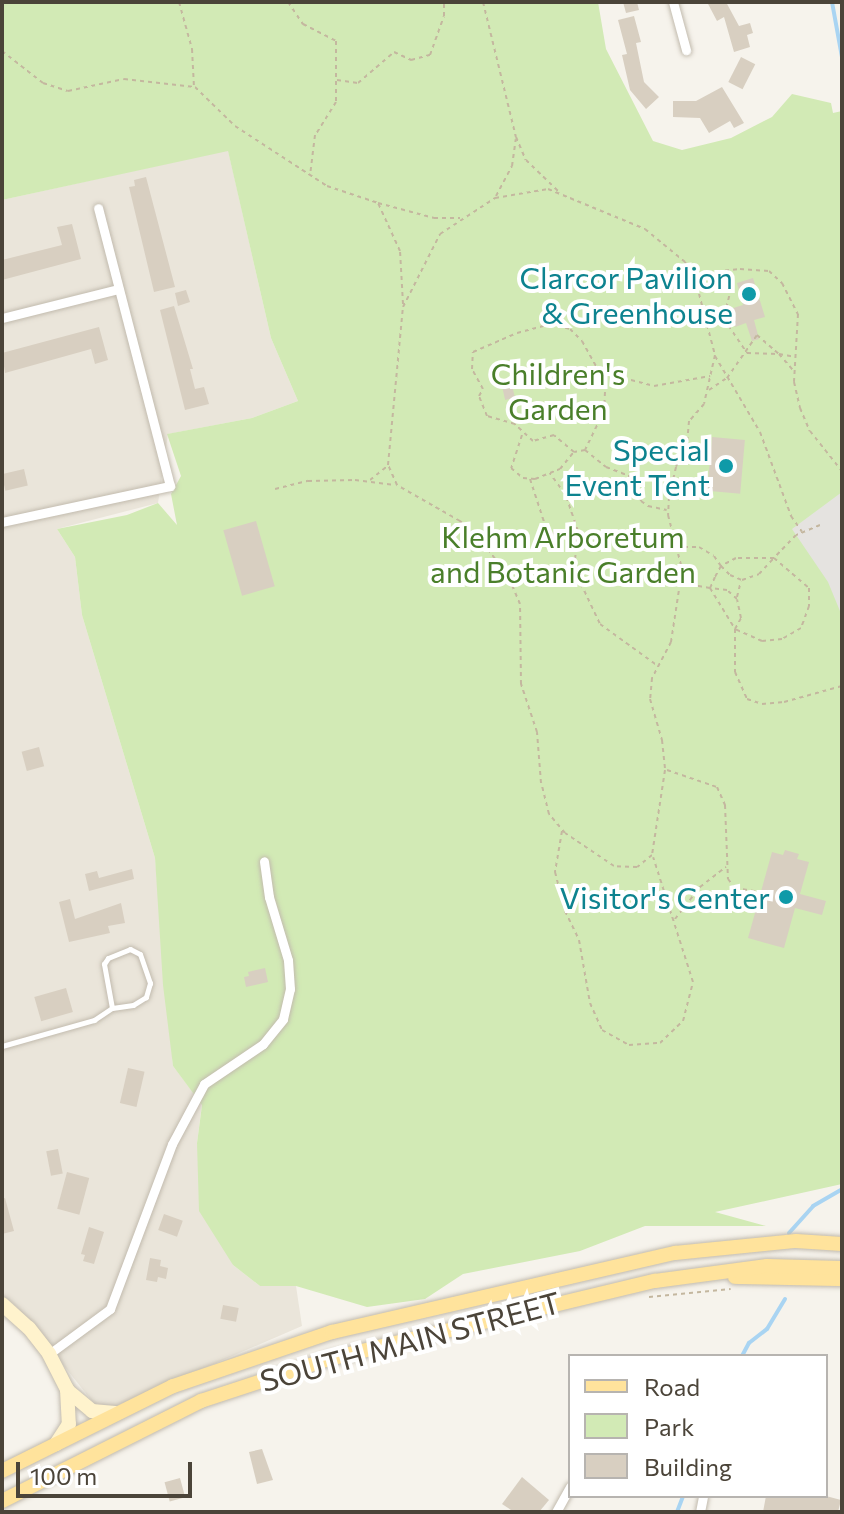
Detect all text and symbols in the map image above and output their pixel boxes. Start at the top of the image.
place label: Clarcor Pavilion & Greenhouse [519,259,733,330]
marker: Clarcor Pavilion & Greenhouse [740,285,758,303]
park label: Children's Garden [491,355,625,426]
place label: Special Event Tent [565,431,710,502]
marker: Special Event Tent [717,457,735,475]
park label: Klehm Arboretum and Botanic Garden [430,518,696,588]
place label: Visitor's Center [559,879,770,915]
marker: Visitor's Center [777,888,795,906]
street label: SOUTH MAIN STREET [256,1284,564,1398]
legend [568,1354,828,1498]
text: Road [644,1372,700,1401]
text: Park [644,1412,694,1441]
scale bar [20,1446,196,1496]
text: Building [644,1452,732,1481]
text: 100 m [30,1461,97,1490]

